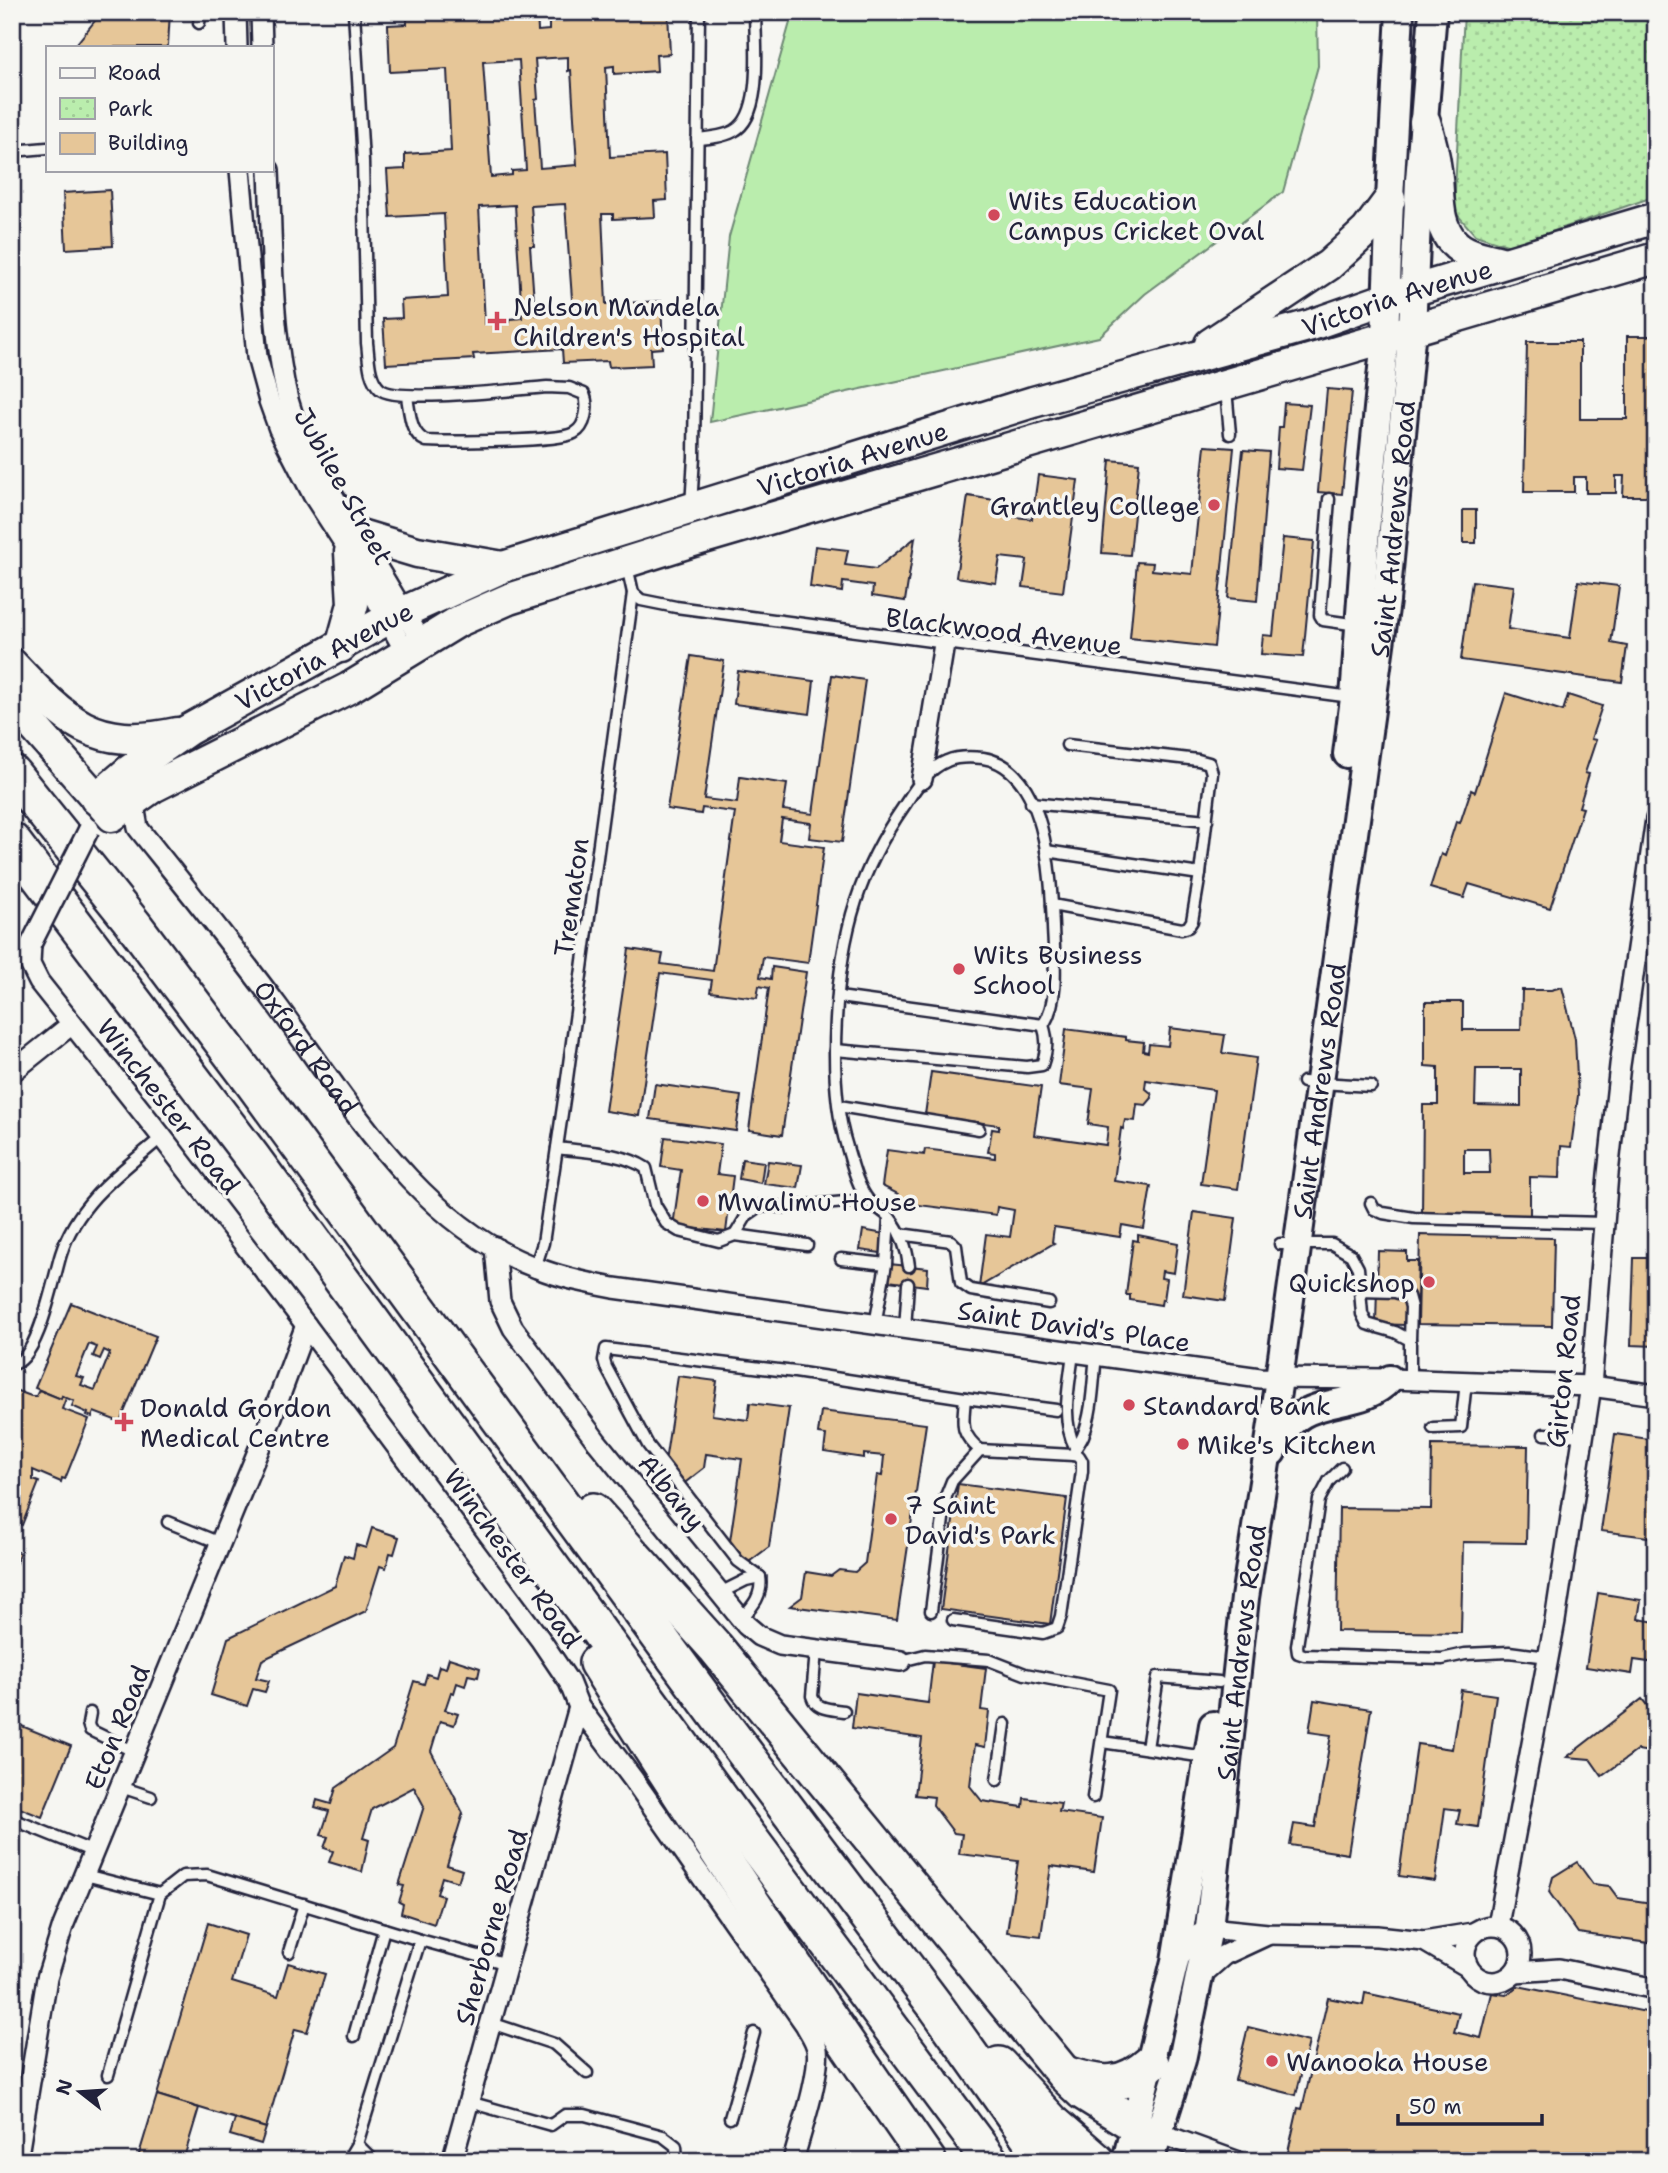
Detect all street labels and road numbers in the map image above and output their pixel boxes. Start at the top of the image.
street label: Victoria Avenue [1297,250,1496,344]
street label: Saint Andrews Road [1361,399,1423,660]
street label: Jubilee Street [286,401,402,571]
street label: Victoria Avenue [753,412,952,504]
street label: Victoria Avenue [228,593,418,718]
street label: Blackwood Avenue [884,599,1124,663]
street label: Trematon [545,836,597,958]
street label: Saint Andrews Road [1284,961,1354,1221]
street label: Oxford Road [246,973,368,1122]
street label: Winchester Road [89,1011,249,1201]
street label: Saint David's Place [955,1292,1193,1360]
street label: Girton Road [1538,1292,1588,1450]
street label: Albany [630,1446,714,1538]
street label: Winchester Road [436,1461,590,1655]
street label: Saint Andrews Road [1208,1522,1274,1783]
street label: Eton Road [76,1659,158,1795]
street label: Sherborne Road [446,1825,536,2029]

